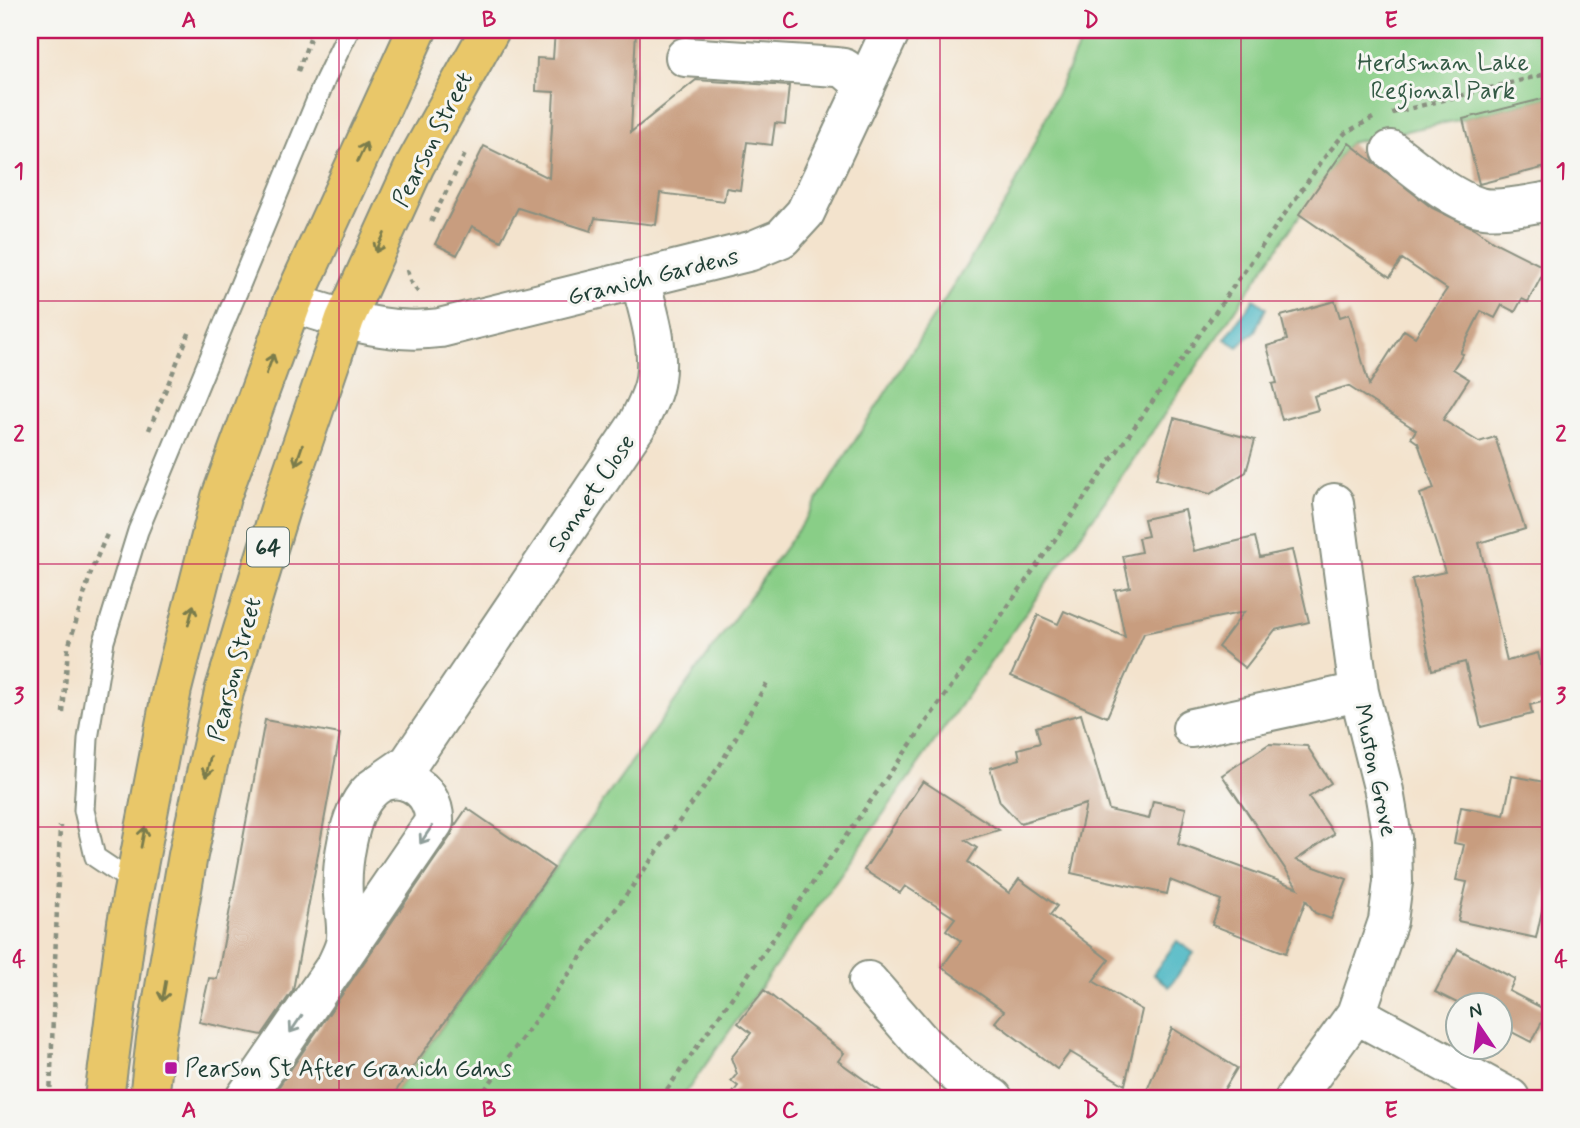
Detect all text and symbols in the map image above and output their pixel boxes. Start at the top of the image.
text: A [181,6,197,36]
text: B [482,6,497,36]
text: C [782,6,799,36]
text: D [1083,6,1099,36]
text: E [1384,6,1398,36]
park label: Herdsman Lake Regional Park [1357,48,1529,110]
street label: Pearson Street [386,67,481,213]
one-way arrow [356,142,369,163]
text: 1 [14,157,24,187]
text: 1 [1556,157,1566,187]
one-way arrow [373,232,386,253]
street label: Granich Gardens [565,241,742,314]
one-way arrow [265,353,277,375]
text: 2 [13,420,25,450]
text: 2 [1555,420,1567,450]
street label: Sonnet Close [541,429,643,559]
one-way arrow [292,444,305,466]
road number: 64 [247,527,289,566]
street label: Pearson Street [201,594,270,745]
one-way arrow [185,604,198,627]
text: 3 [14,682,25,712]
text: 3 [1556,682,1567,712]
street label: Muston Grove [1345,701,1404,840]
one-way arrow [200,755,214,778]
one-way arrow [419,824,433,844]
one-way arrow [137,826,150,849]
text: 4 [12,945,26,975]
text: 4 [1554,945,1568,975]
one-way arrow [157,979,170,1001]
north arrow [1444,992,1514,1062]
text: N [1467,997,1484,1025]
one-way arrow [289,1014,303,1033]
place label: Pearson St After Granich Gdns [185,1054,512,1085]
marker: Pearson St After Granich Gdns [163,1060,179,1076]
text: A [181,1096,197,1126]
text: B [482,1096,497,1126]
text: C [782,1096,799,1126]
text: D [1083,1096,1099,1126]
text: E [1384,1096,1398,1126]

